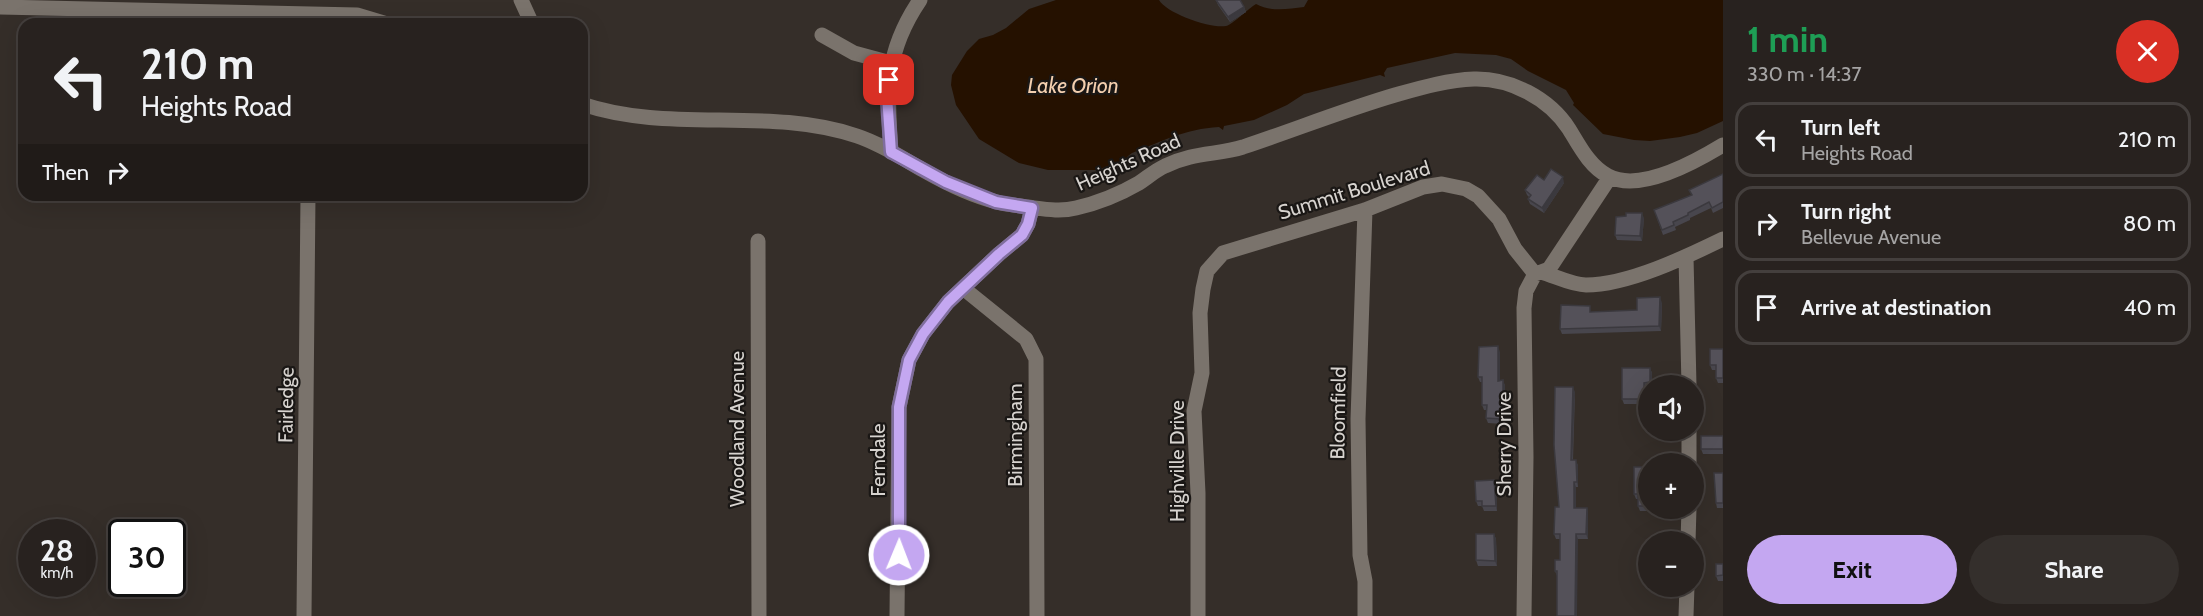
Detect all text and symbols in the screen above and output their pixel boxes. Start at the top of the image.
text: 1 min [1747,17,1828,61]
button: close [2116,20,2179,83]
text: 210 m [141,38,254,90]
icon: left [42,42,120,120]
pin [863,54,914,105]
text: 330 m · 14:37 [1747,62,1862,86]
icon: arrive [872,63,905,96]
water label: Lake Orion [1027,73,1119,98]
text: Heights Road [141,90,292,123]
text: Turn left [1801,114,1880,141]
icon: left [1750,123,1783,156]
text: 210 m [2118,126,2176,153]
street label: Heights Road [1072,128,1184,196]
text: Heights Road [1801,141,1913,165]
icon: right [101,156,134,189]
street label: Summit Boulevard [1275,156,1433,224]
text: Then [42,159,89,186]
text: Turn right [1801,198,1891,225]
icon: right [1750,207,1783,240]
text: 80 m [2123,210,2176,237]
text: Bellevue Avenue [1801,225,1941,249]
icon: arrive [1750,291,1783,324]
text: Arrive at destination [1801,294,1991,321]
text: 40 m [2124,294,2176,321]
street label: Woodland Avenue [725,351,749,507]
street label: Bloomfield [1325,366,1351,460]
street label: Fairledge [273,367,299,443]
map controls [1638,375,1704,597]
button: sound [1638,375,1704,441]
street label: Birmingham [1003,383,1027,487]
street label: Sherry Drive [1492,392,1516,496]
street label: Highville Drive [1165,400,1189,522]
street label: Ferndale [866,424,890,496]
button: + [1638,453,1704,519]
speed limit sign: 30 [108,519,186,597]
position arrow [867,523,931,587]
button: − [1638,531,1704,597]
text: 28 [40,532,74,569]
button: Exit [1747,535,1957,604]
button: Share [1969,535,2179,604]
text: km/h [41,564,73,582]

